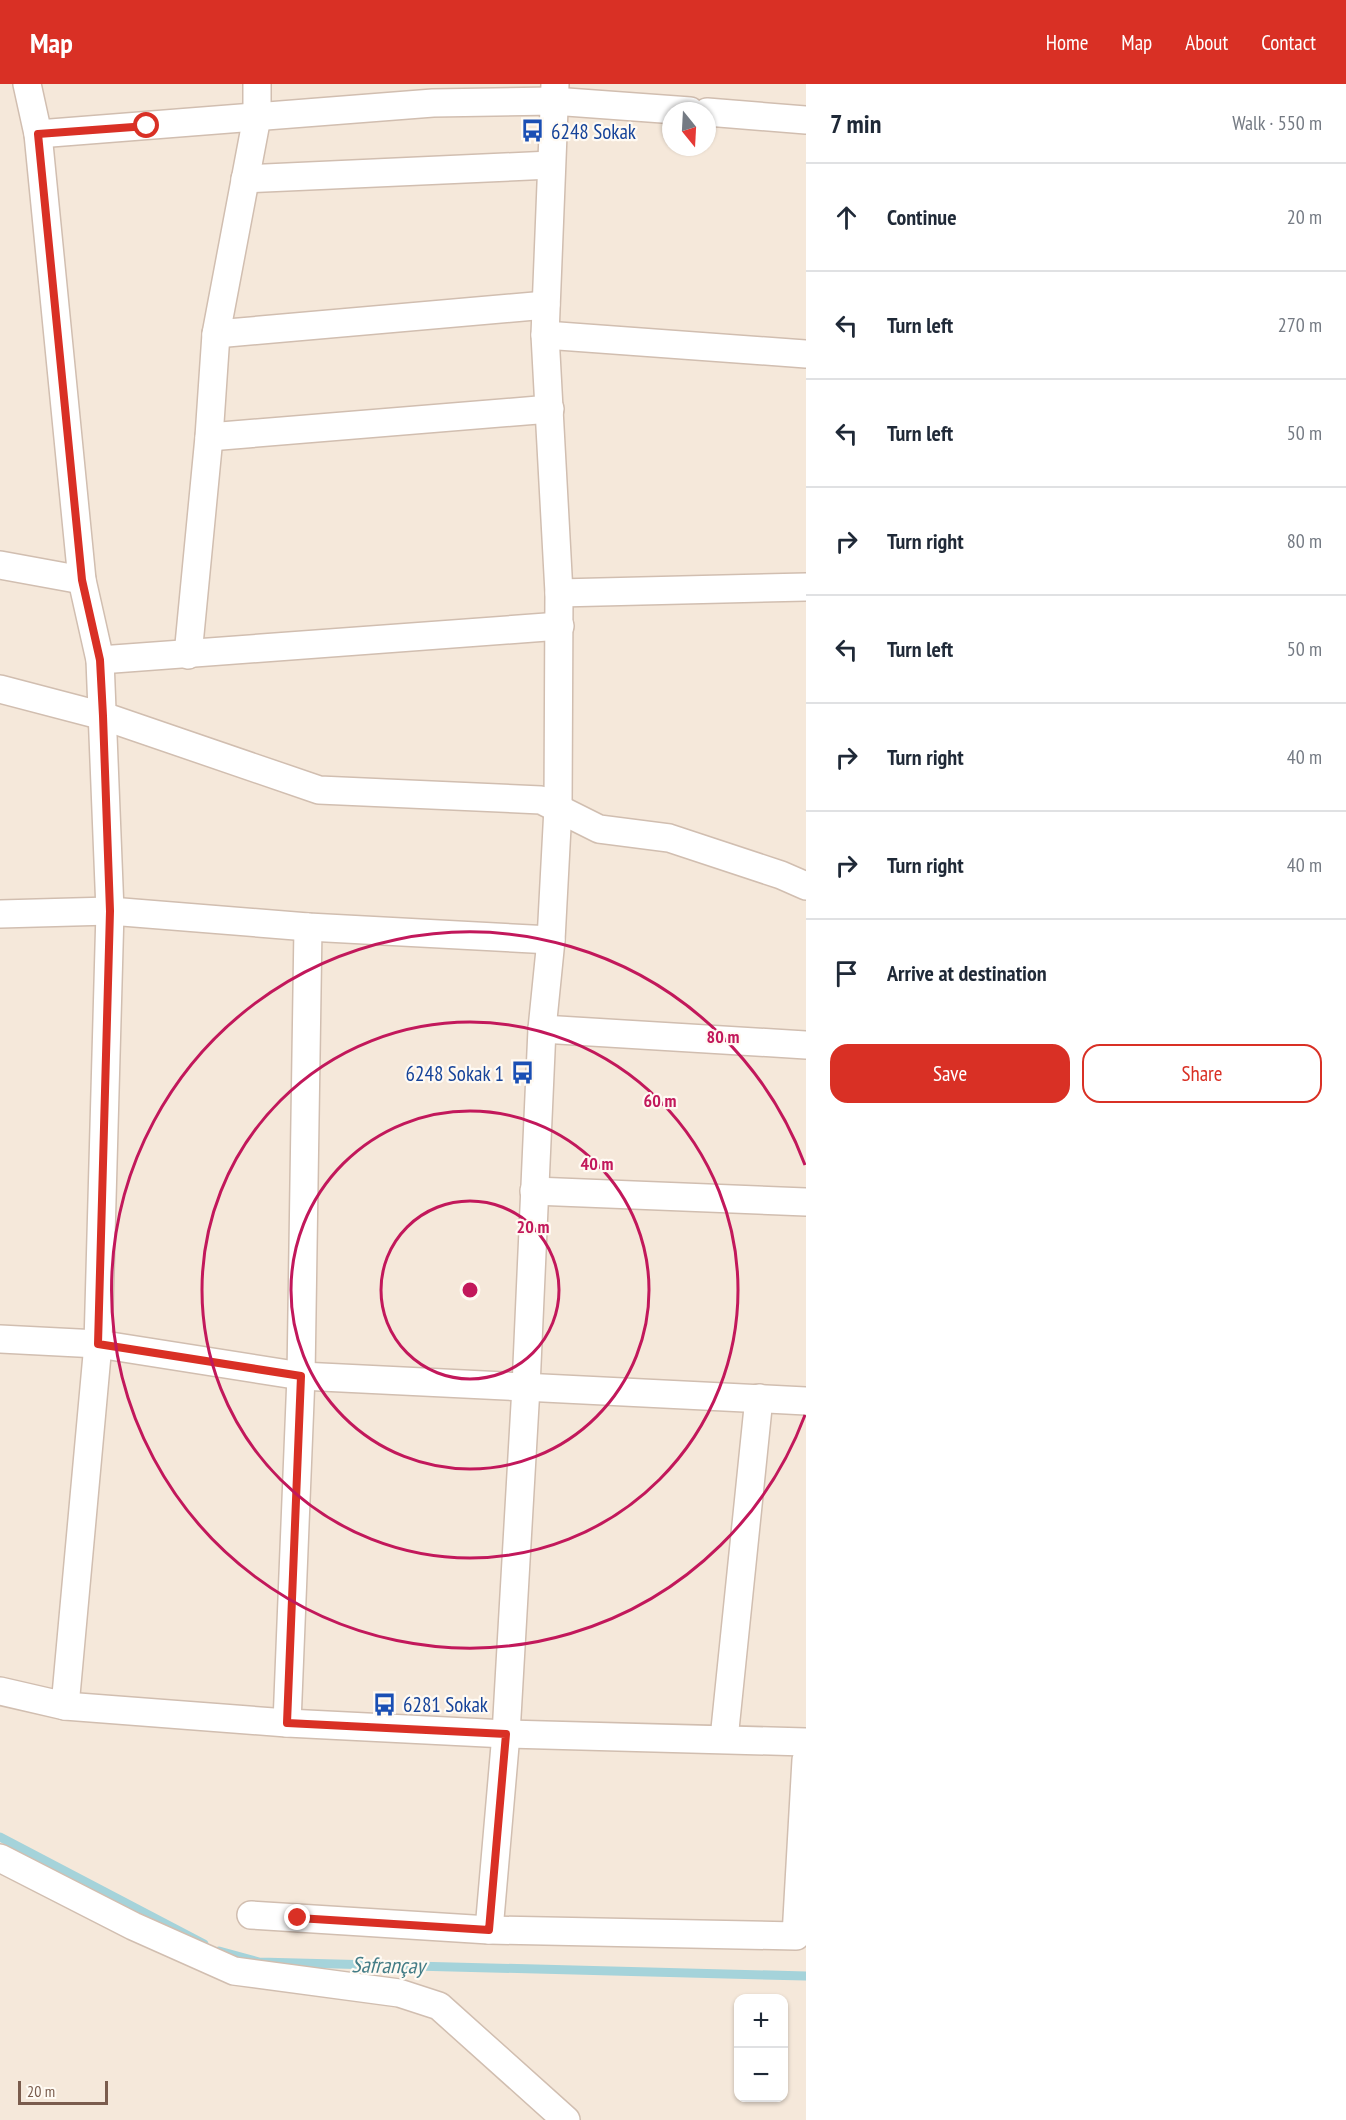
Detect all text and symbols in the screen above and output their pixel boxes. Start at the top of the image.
text: Map [30,24,73,61]
text: Home [1046,29,1088,56]
text: Map [1121,29,1152,56]
text: About [1185,29,1228,56]
text: Contact [1261,29,1316,56]
north arrow [662,102,716,156]
text: 7 min [830,107,881,140]
text: Walk · 550 m [1232,110,1322,136]
route start [133,112,159,138]
bus stop icon: 6248 Sokak [520,118,546,144]
place label: 6248 Sokak [551,118,636,145]
icon: ahead [830,201,863,234]
text: Continue [887,203,957,231]
text: 20 m [1287,204,1322,230]
icon: left [830,309,863,342]
text: Turn left [887,311,953,339]
text: 270 m [1278,312,1322,338]
icon: left [830,417,863,450]
text: Turn left [887,419,953,447]
text: 50 m [1287,420,1322,446]
icon: right [830,525,863,558]
text: Turn right [887,527,964,555]
text: 80 m [1287,528,1322,554]
icon: left [830,633,863,666]
text: Turn left [887,635,953,663]
text: 50 m [1287,636,1322,662]
icon: right [830,741,863,774]
text: Turn right [887,743,964,771]
text: 40 m [1287,744,1322,770]
icon: right [830,849,863,882]
text: Turn right [887,851,964,879]
text: 40 m [1287,852,1322,878]
icon: arrive [830,957,863,990]
text: Arrive at destination [887,959,1047,987]
text: 80 m [707,1025,739,1048]
button: Save [830,1044,1070,1103]
button: Share [1082,1044,1322,1103]
place label: 6248 Sokak 1 [406,1060,504,1087]
bus stop icon: 6248 Sokak 1 [509,1060,535,1086]
text: 60 m [644,1089,676,1112]
text: 40 m [581,1152,613,1175]
text: 20 m [517,1215,549,1238]
centre of rings [460,1280,480,1300]
bus stop icon: 6281 Sokak [372,1691,398,1717]
place label: 6281 Sokak [403,1691,488,1718]
route end [284,1904,310,1930]
water label: Safrançay [351,1950,428,1980]
map controls [734,1994,788,2102]
button: + [734,1994,788,2048]
button: − [734,2048,788,2102]
scale bar [18,2078,108,2106]
text: 20 m [27,2081,55,2101]

